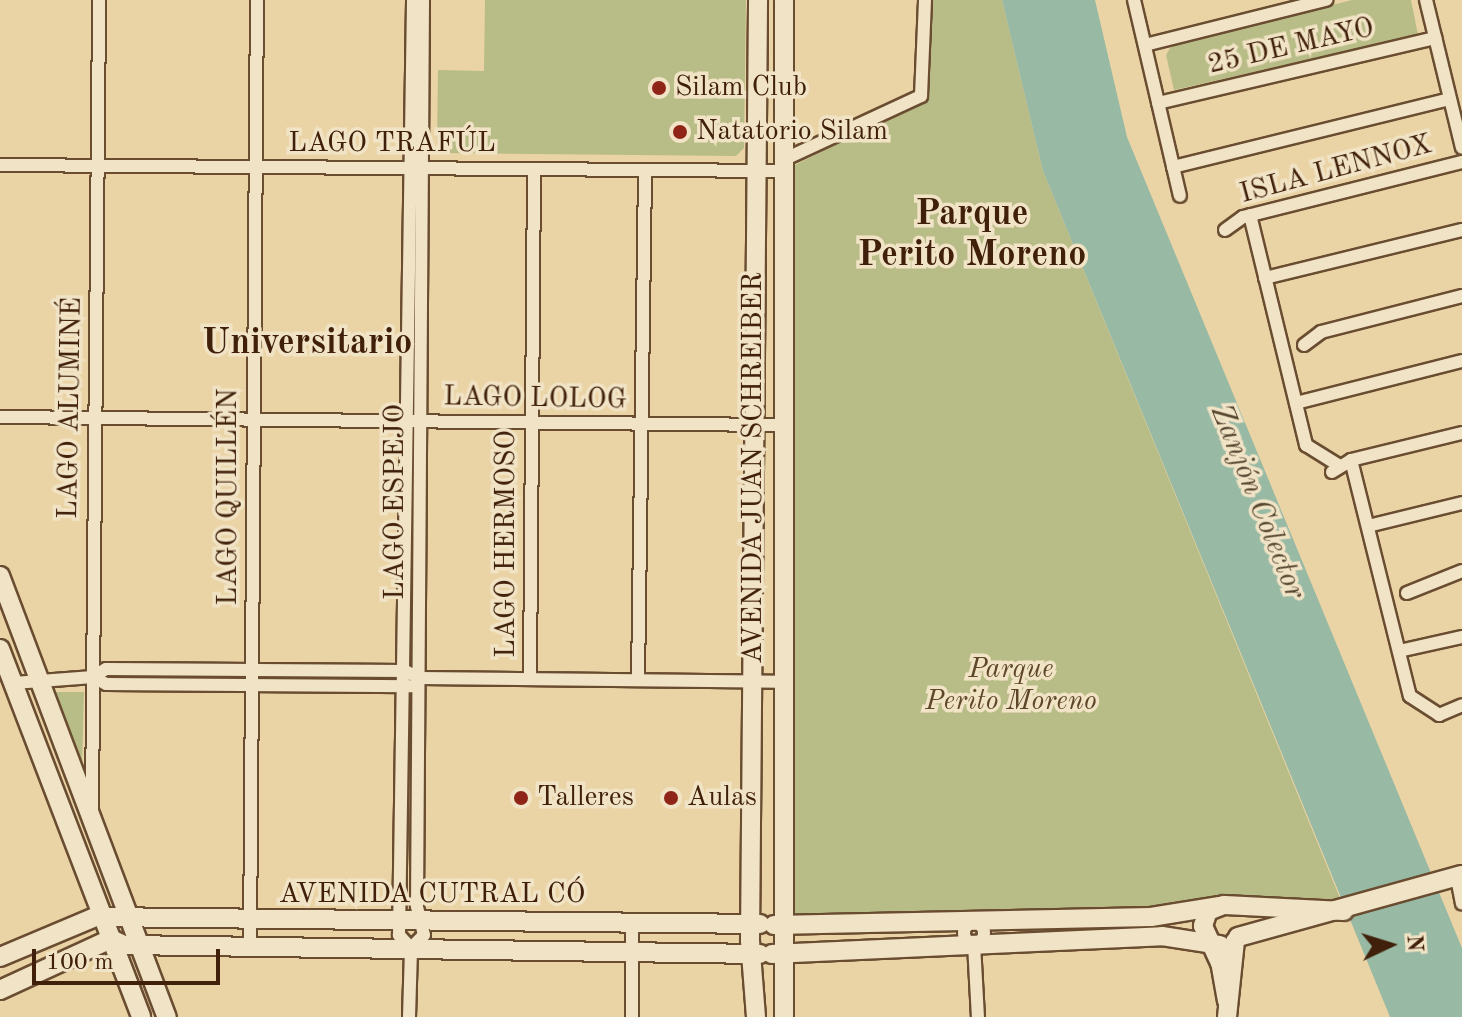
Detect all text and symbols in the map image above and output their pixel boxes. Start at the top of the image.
street label: 25 DE MAYO [1205,12,1377,82]
place label: Silam Club [675,71,807,105]
marker: Silam Club [650,79,668,97]
place label: Natatorio Silam [696,115,888,149]
marker: Natatorio Silam [671,123,689,141]
street label: LAGO TRAFÚL [288,127,496,161]
street label: ISLA LENNOX [1236,128,1436,212]
district label: Parque Perito Moreno [858,193,1086,278]
street label: AVENIDA JUAN SCHREIBER [737,272,771,664]
street label: LAGO ALUMINÉ [52,297,90,519]
district label: Universitario [202,323,412,367]
street label: LAGO LOLOG [443,381,627,417]
street label: LAGO QUILLÉN [212,388,246,606]
water label: Zanjón Colector [1202,399,1312,605]
street label: LAGO ESPEJO [379,404,413,600]
street label: LAGO HERMOSO [490,430,524,658]
park label: Parque Perito Moreno [925,653,1097,719]
place label: Talleres [537,781,634,815]
place label: Aulas [687,781,757,815]
marker: Talleres [512,789,530,807]
marker: Aulas [662,789,680,807]
street label: AVENIDA CUTRAL CÓ [279,878,585,912]
north arrow [1350,905,1430,985]
scale bar [36,933,224,983]
text: N [1402,934,1426,952]
text: 100 m [46,951,114,975]

